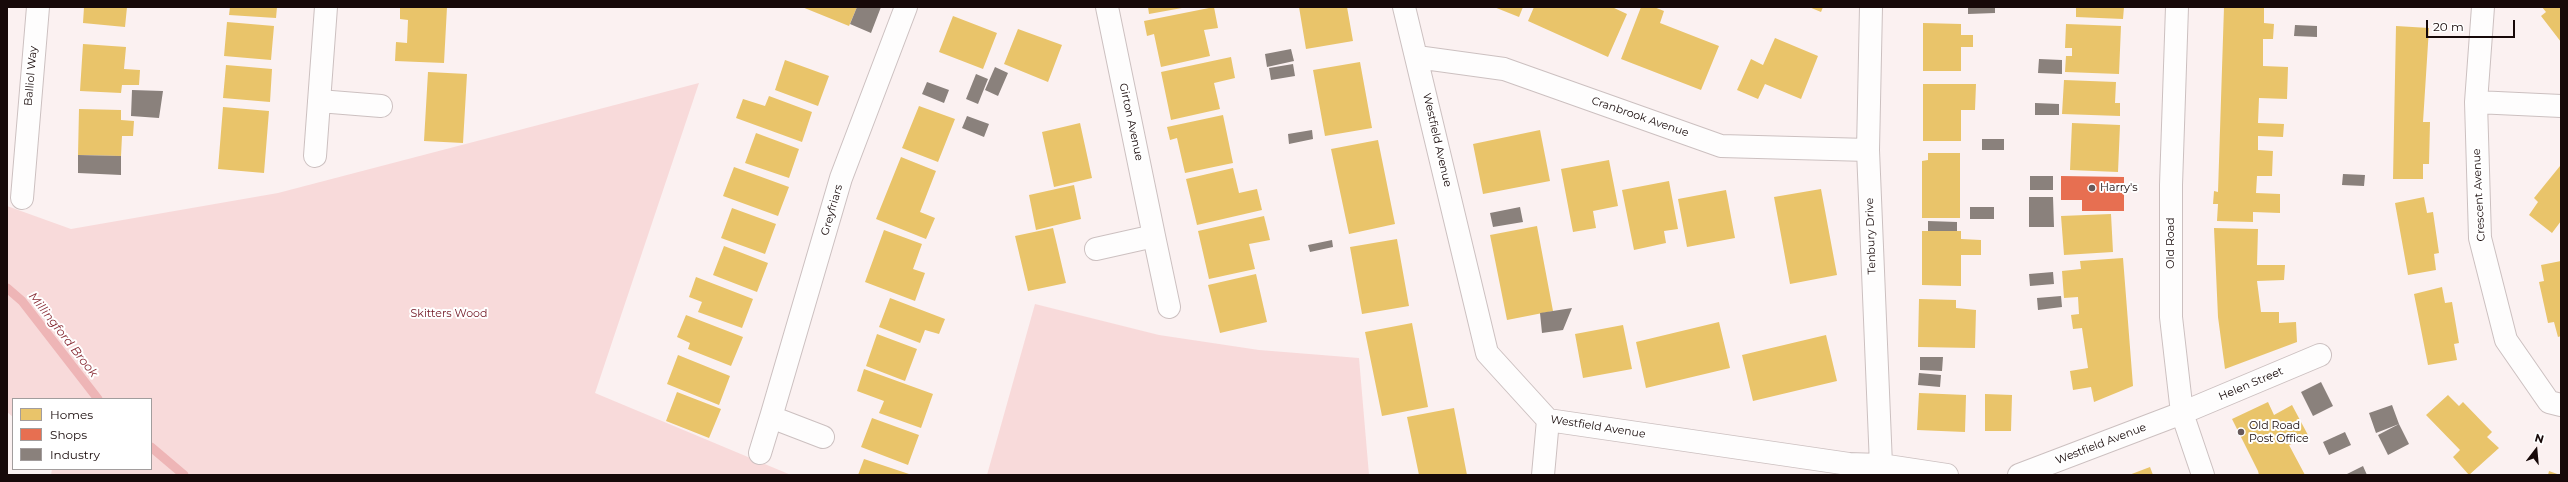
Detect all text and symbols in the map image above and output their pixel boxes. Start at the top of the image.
scale bar [2428,12,2517,38]
text: 20 m [2433,19,2464,34]
street label: Balliol Way [22,45,40,107]
street label: Girton Avenue [1116,82,1146,162]
street label: Westfield Avenue [1420,92,1454,188]
street label: Cranbrook Avenue [1590,94,1690,140]
street label: Crescent Avenue [2470,148,2488,242]
place label: Harry's [2100,181,2138,195]
street label: Greyfriars [818,183,846,237]
marker: Harry's [2087,183,2097,193]
street label: Tenbury Drive [1863,197,1879,275]
street label: Old Road [2164,217,2178,269]
water label: Millingford Brook [25,290,101,380]
park label: Skitters Wood [411,307,487,321]
street label: Helen Street [2217,364,2285,404]
legend [12,398,152,470]
text: Homes [50,407,93,422]
street label: Westfield Avenue [1550,413,1646,441]
place label: Old Road Post Office [2249,419,2309,445]
street label: Westfield Avenue [2054,421,2148,467]
text: Shops [50,427,87,442]
marker: Old Road Post Office [2236,427,2246,437]
north arrow [2516,430,2556,470]
text: N [2533,431,2546,446]
text: Industry [50,447,100,462]

